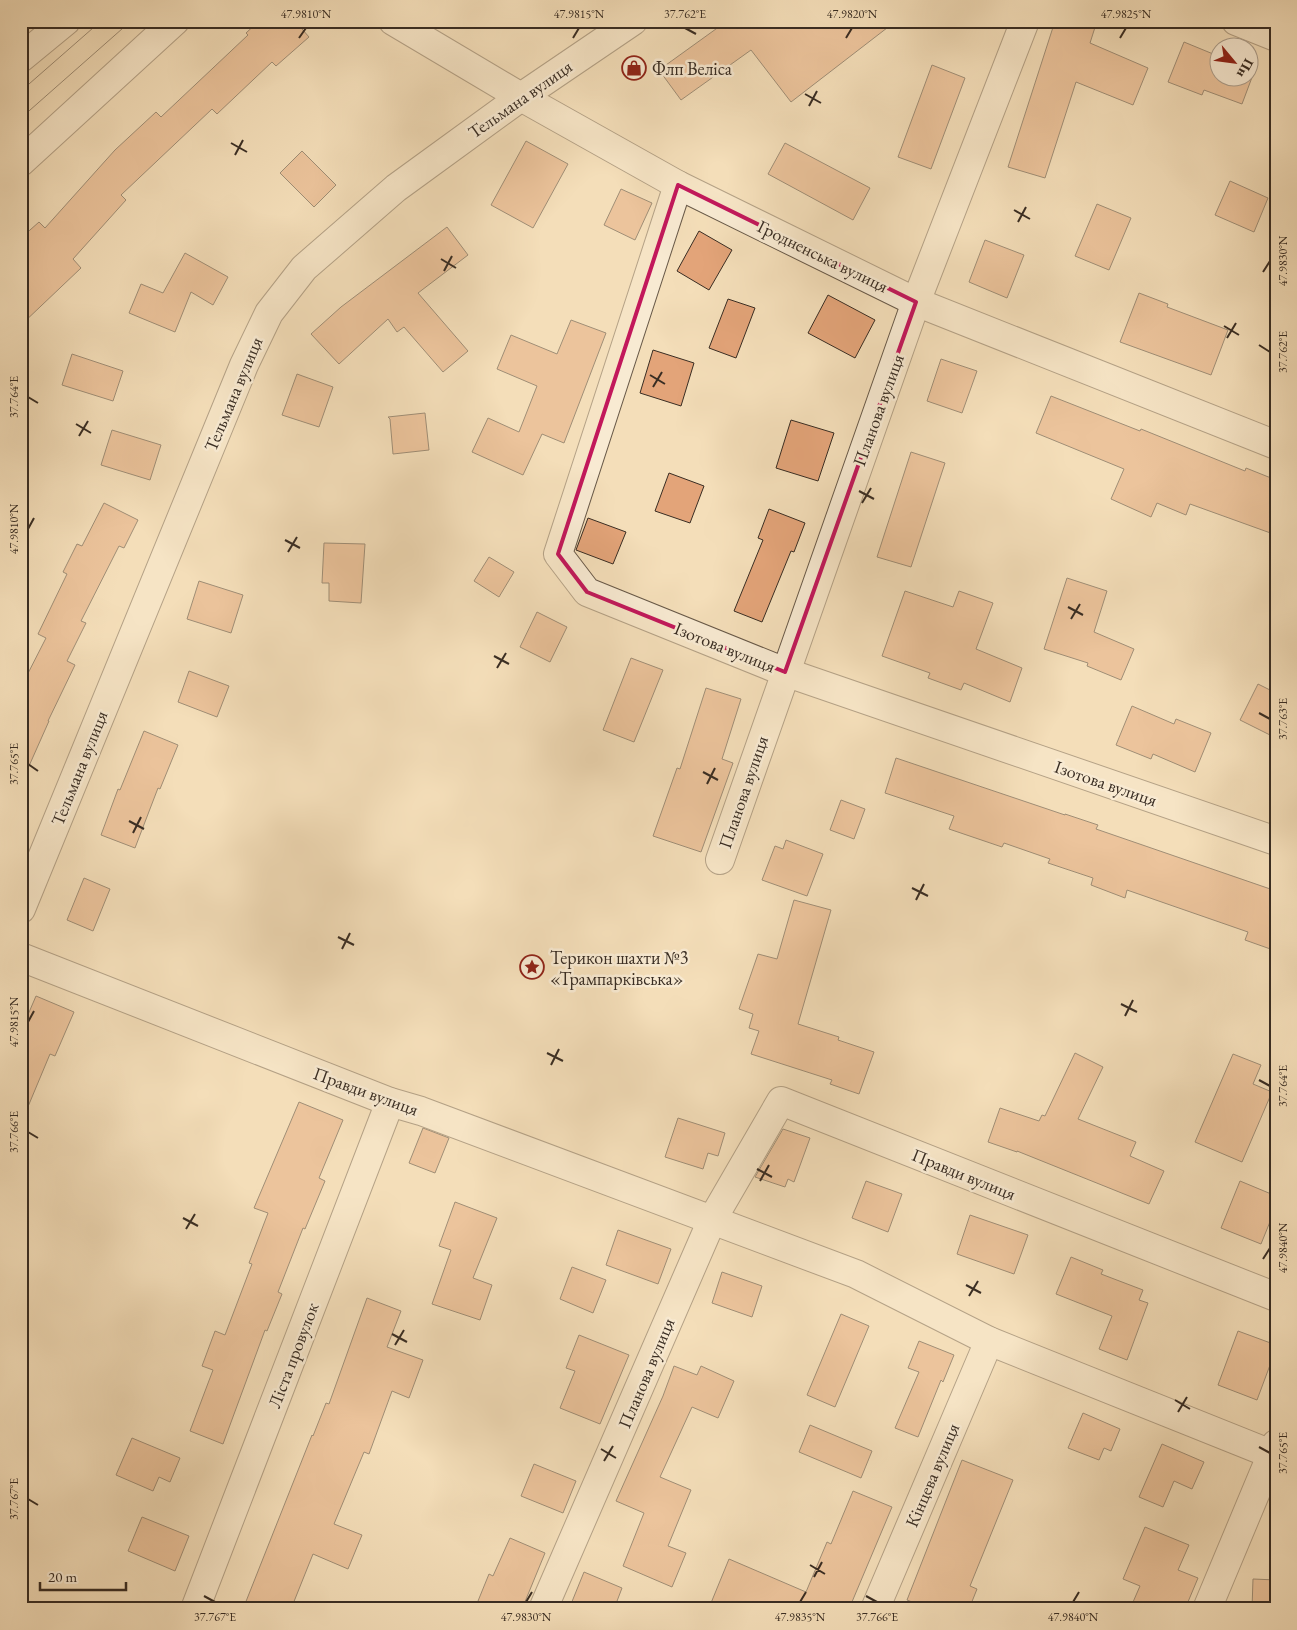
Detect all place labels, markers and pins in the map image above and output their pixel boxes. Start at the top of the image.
shop icon: Флп Веліса [621,55,647,81]
place label: Флп Веліса [652,57,733,80]
place label: Терикон шахти №3 «Трампарківська» [550,946,688,990]
place icon: Терикон шахти №3 «Трампарківська» [519,954,545,980]

